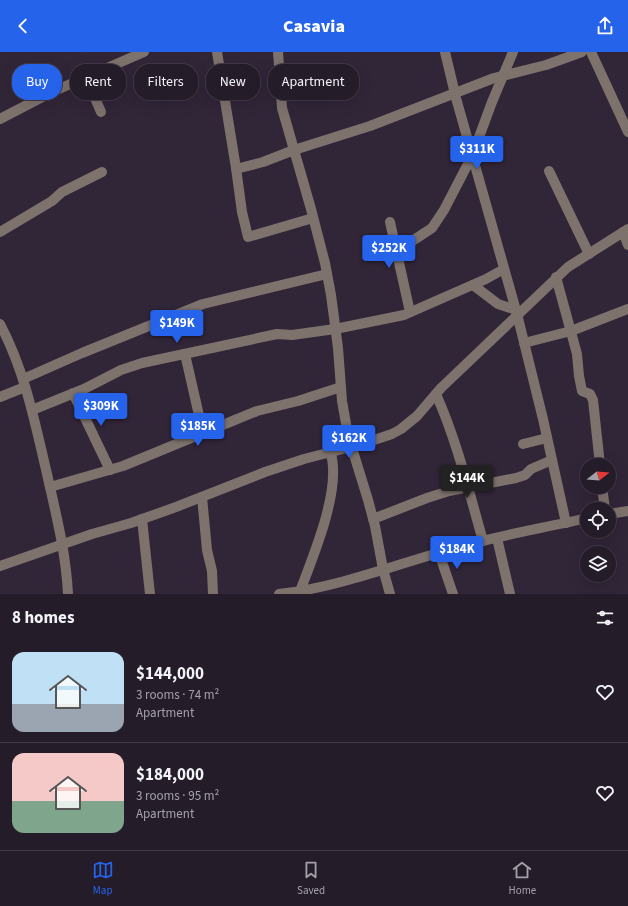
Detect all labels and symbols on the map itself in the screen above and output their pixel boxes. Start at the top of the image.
pin: $311K [449,136,505,170]
pin: $252K [361,235,417,269]
pin: $149K [149,310,205,344]
pin: $309K [73,393,129,427]
pin: $185K [170,413,226,447]
pin: $162K [321,425,377,459]
north arrow [580,458,616,494]
pin: $144K [439,465,495,499]
pin: $184K [429,536,485,570]

